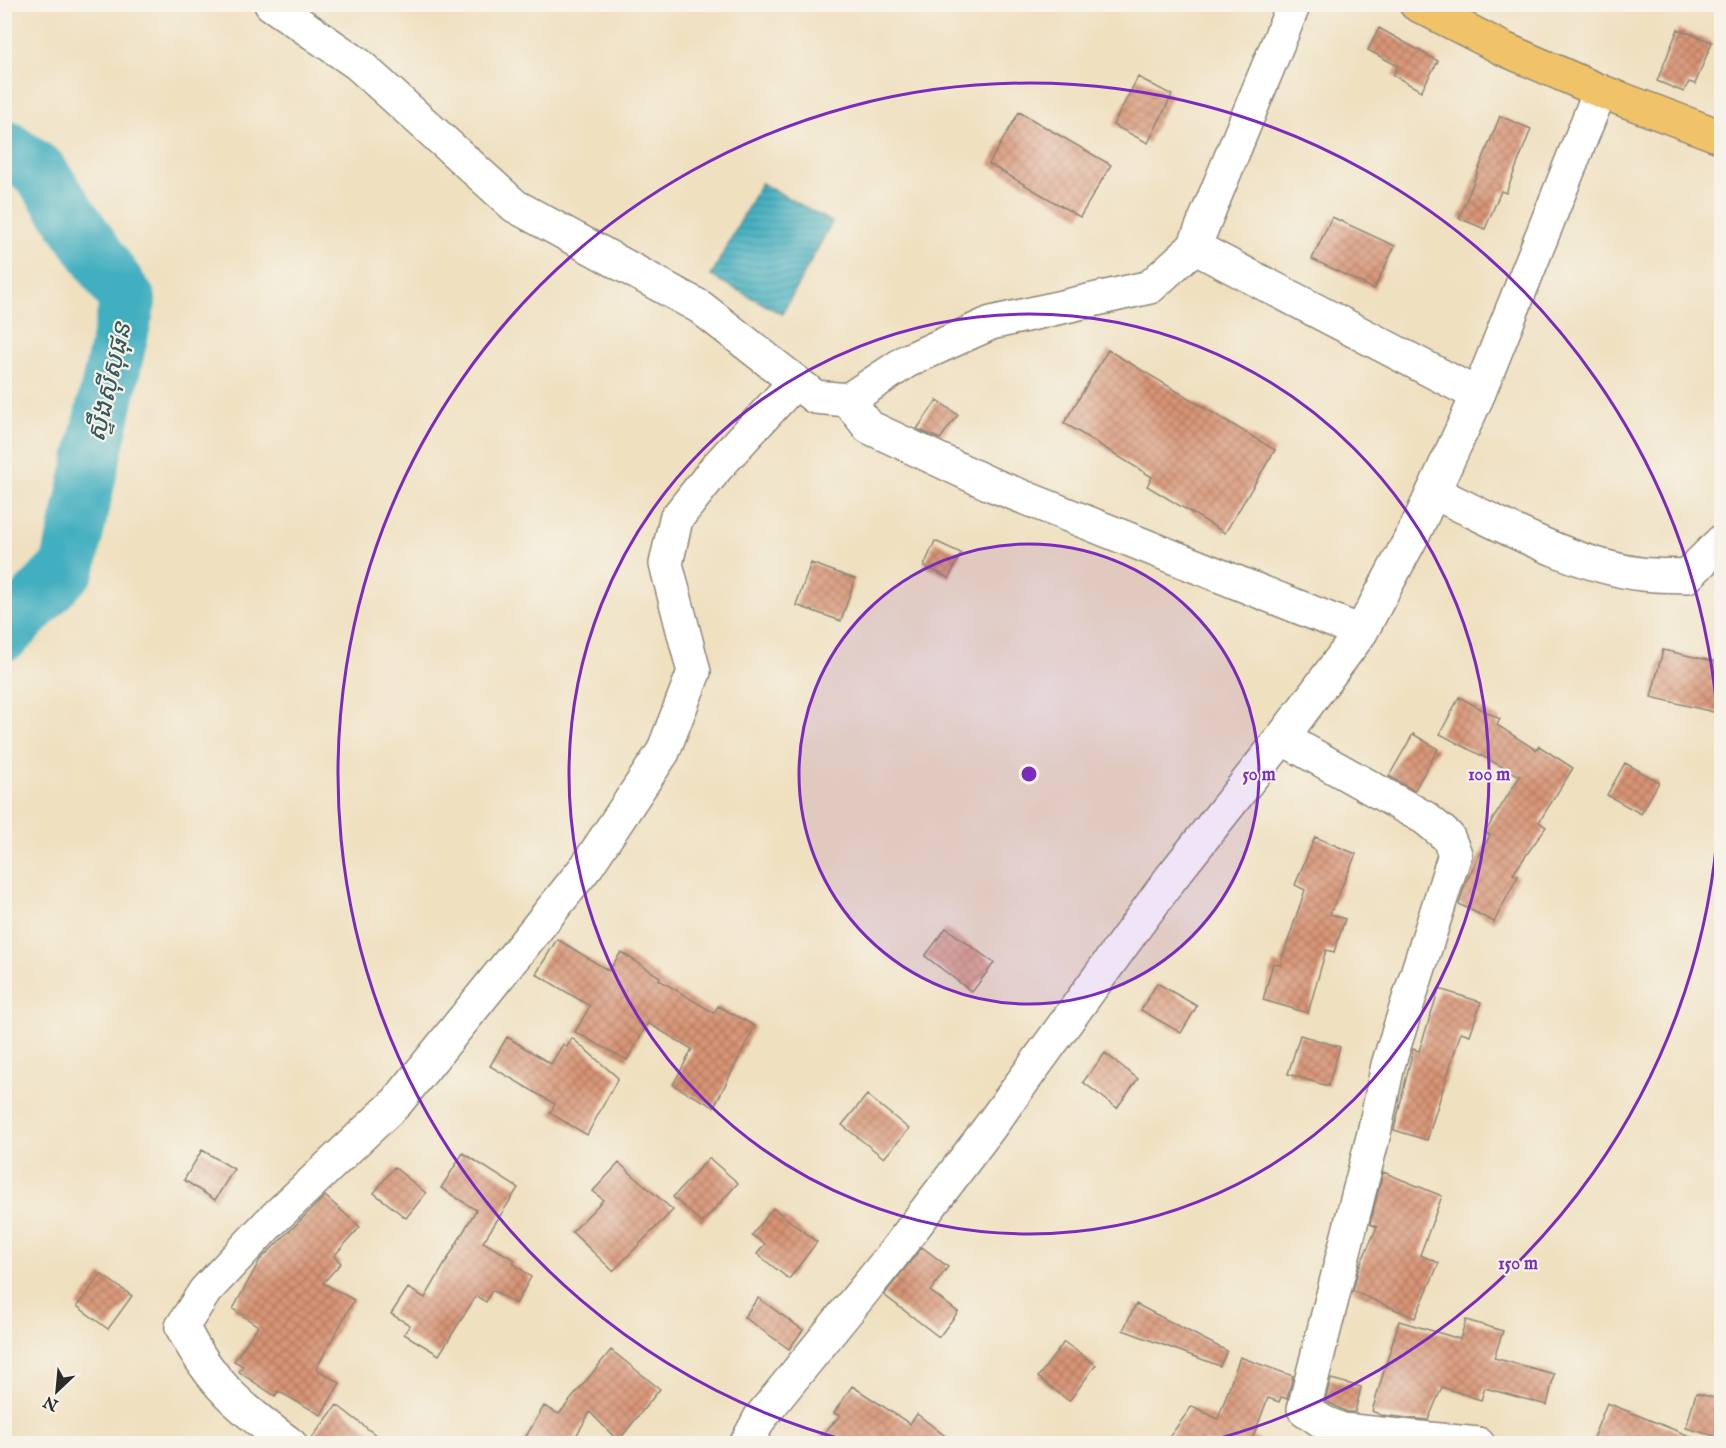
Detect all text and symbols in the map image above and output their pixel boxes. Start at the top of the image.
water label: ស្ទឹងស៊ីសុផុន [80,317,140,445]
centre of rings [1019,764,1039,784]
text: 50 m [1242,764,1276,787]
text: 100 m [1468,764,1510,787]
text: 150 m [1498,1253,1538,1276]
north arrow [27,1361,87,1421]
text: N [41,1391,63,1415]

